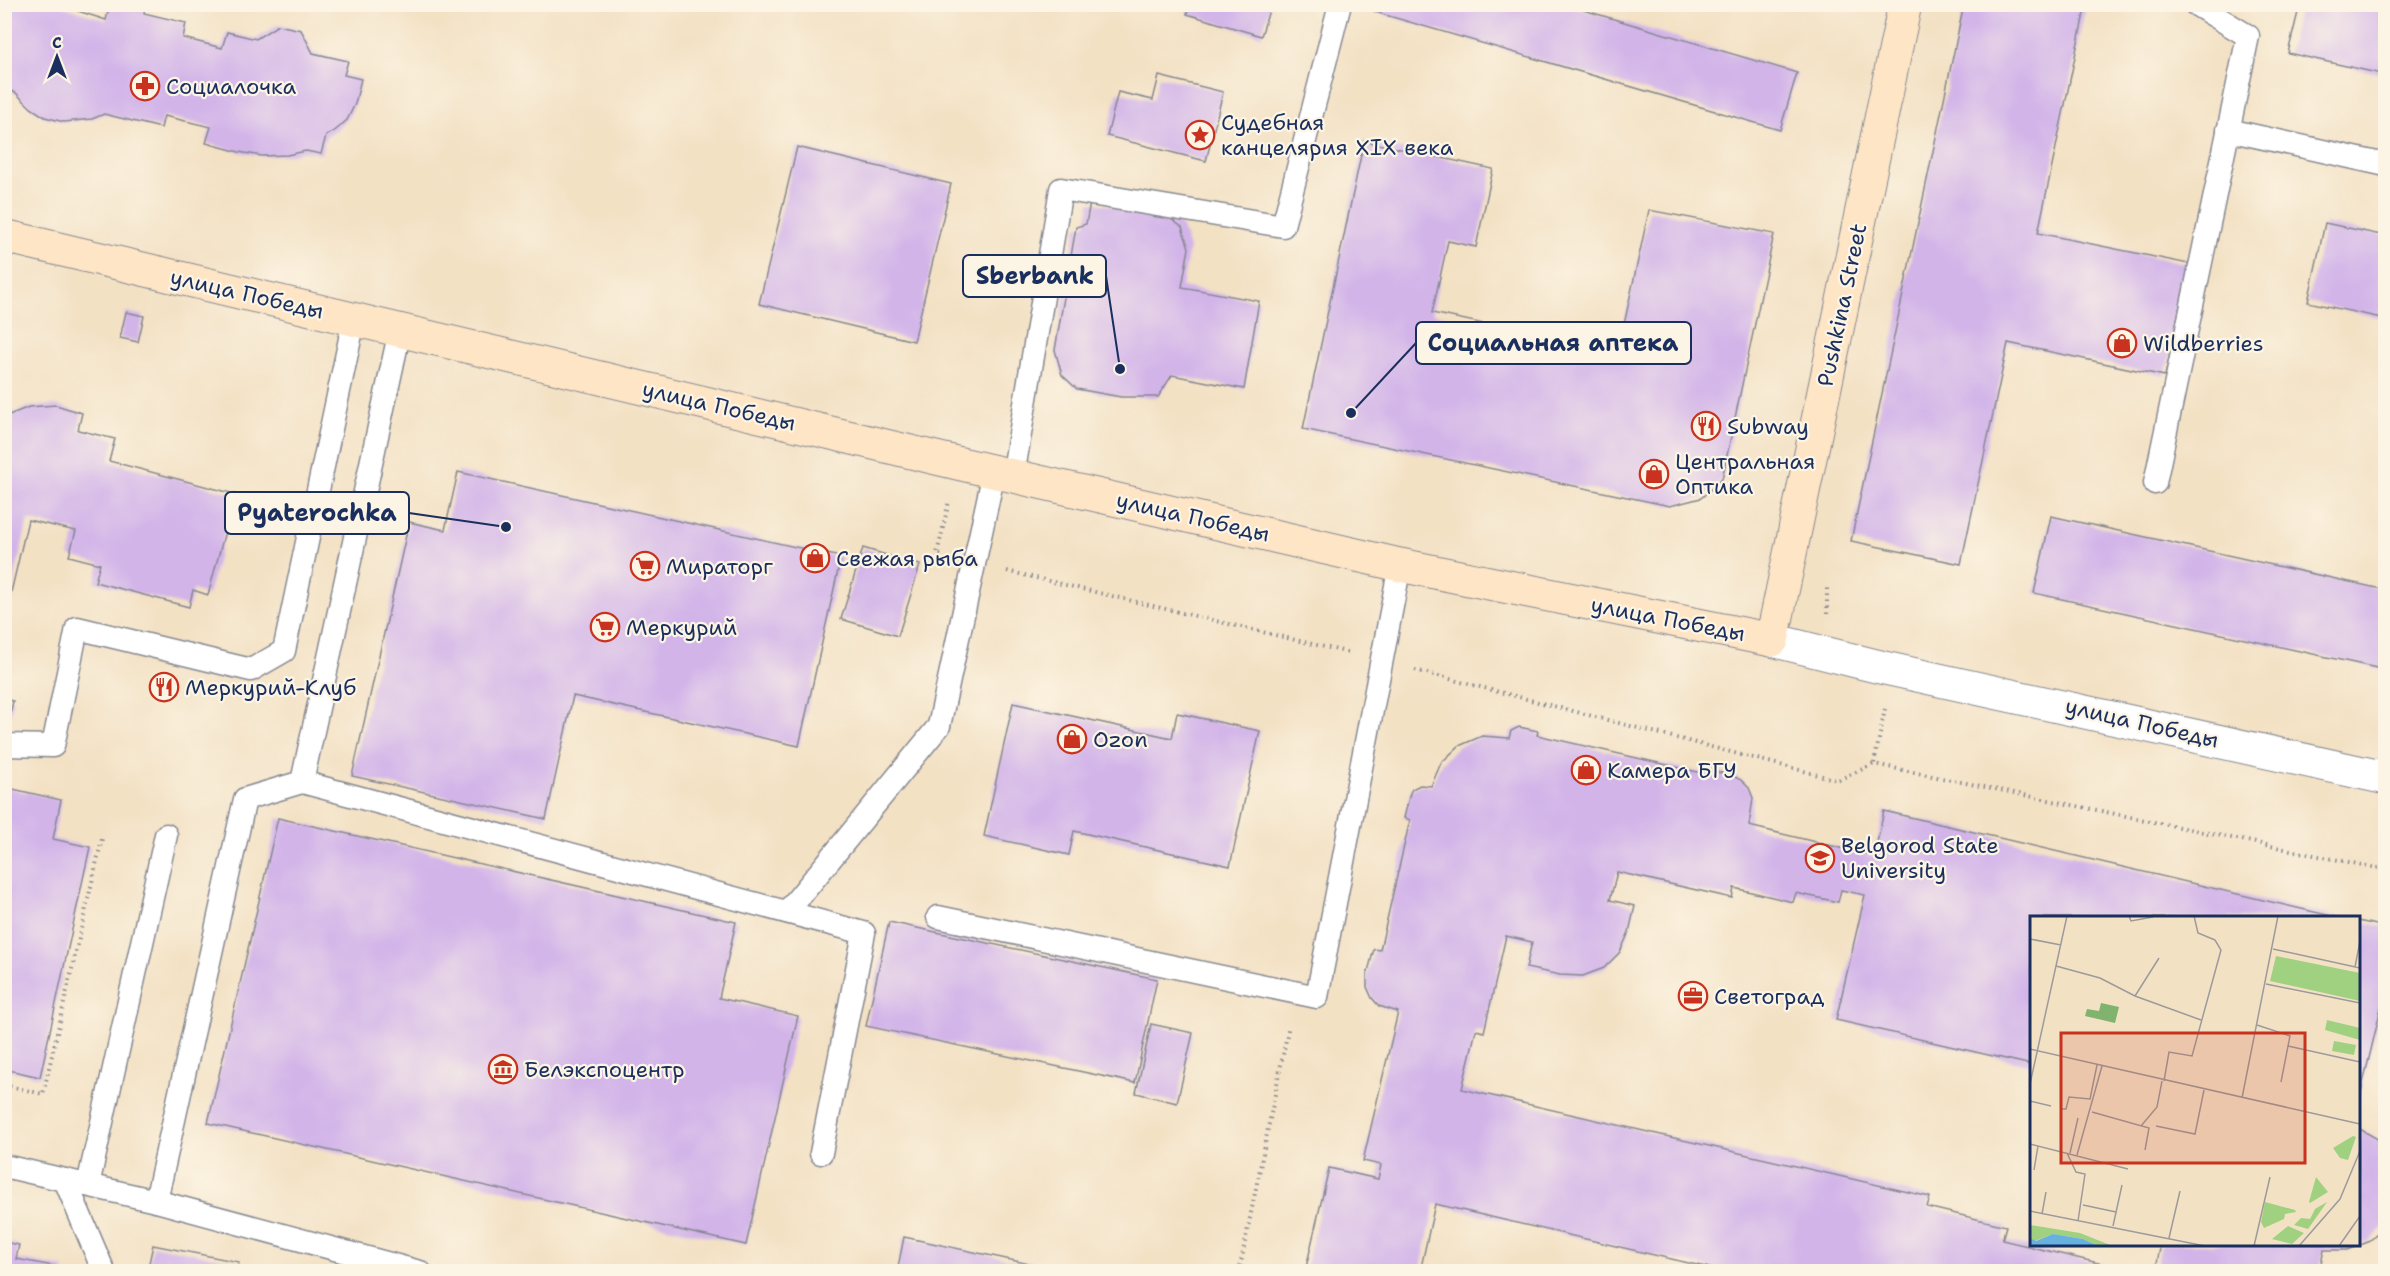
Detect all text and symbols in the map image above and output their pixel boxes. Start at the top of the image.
north arrow [27,27,87,87]
text: С [52,32,62,53]
pharmacy icon: Социалочка [129,70,161,102]
place label: Социалочка [166,72,296,101]
place label: Судебная канцелярия XIX века [1221,108,1454,162]
place icon: Судебная канцелярия XIX века [1184,119,1216,151]
street label: Pushkina Street [1811,221,1873,389]
callout: Sberbank [963,255,1106,297]
text: Sberbank [976,260,1094,292]
street label: улица Победы [168,262,326,326]
callout: Социальная аптека [1416,322,1691,364]
text: Социальная аптека [1428,327,1679,359]
shop icon: Wildberries [2106,327,2138,359]
place label: Wildberries [2143,329,2264,358]
street label: улица Победы [640,374,798,438]
restaurant icon: Subway [1690,410,1722,442]
place label: Subway [1727,412,1809,441]
place label: Центральная Оптика [1675,447,1815,501]
shop icon: Центральная Оптика [1638,458,1670,490]
street label: улица Победы [1114,485,1272,549]
callout: Pyaterochka [225,492,409,534]
text: Pyaterochka [237,497,397,529]
shop icon: Свежая рыба [799,542,831,574]
place label: Свежая рыба [836,544,978,573]
supermarket icon: Мираторг [629,550,661,582]
place label: Мираторг [666,552,773,581]
street label: улица Победы [1588,590,1748,648]
supermarket icon: Меркурий [589,611,621,643]
place label: Меркурий [626,613,737,642]
restaurant icon: Меркурий-Клуб [148,671,180,703]
place label: Меркурий-Клуб [185,673,356,702]
street label: улица Победы [2063,691,2221,755]
shop icon: Ozon [1056,723,1088,755]
place label: Ozon [1093,725,1148,754]
shop icon: Камера БГУ [1570,754,1602,786]
place label: Камера БГУ [1607,756,1737,785]
place label: Belgorod State University [1841,831,1999,885]
school or university icon: Belgorod State University [1804,842,1836,874]
inset map [2030,916,2360,1246]
office icon: Светоград [1677,980,1709,1012]
place label: Светоград [1714,982,1825,1011]
museum icon: Белэкспоцентр [487,1053,519,1085]
place label: Белэкспоцентр [524,1055,685,1084]

